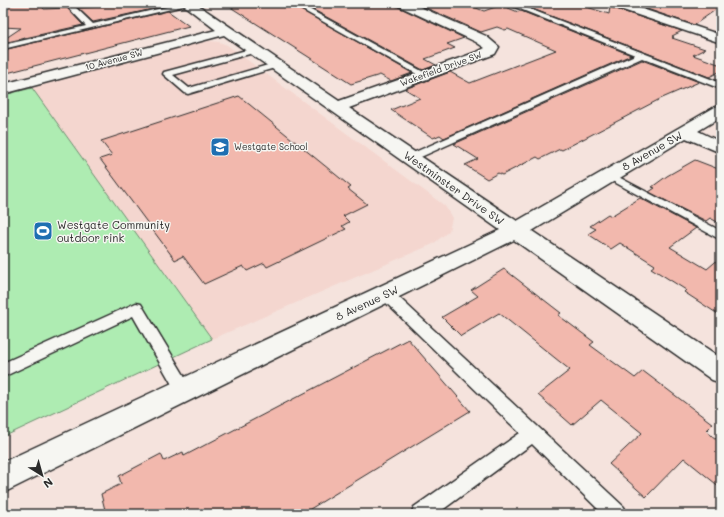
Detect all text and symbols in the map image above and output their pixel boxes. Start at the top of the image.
street label: 10 Avenue SW [84,46,144,73]
street label: Wakefield Drive SW [398,49,483,88]
street label: 8 Avenue SW [619,127,685,174]
school or university icon: Westgate School [209,136,231,158]
place label: Westgate School [234,141,307,152]
street label: Westminster Drive SW [401,147,507,228]
place label: Westgate Community outdoor rink [57,217,170,245]
sports icon: Westgate Community outdoor rink [32,220,54,242]
street label: 8 Avenue SW [333,281,401,324]
north arrow [22,455,62,495]
text: N [40,475,56,492]

